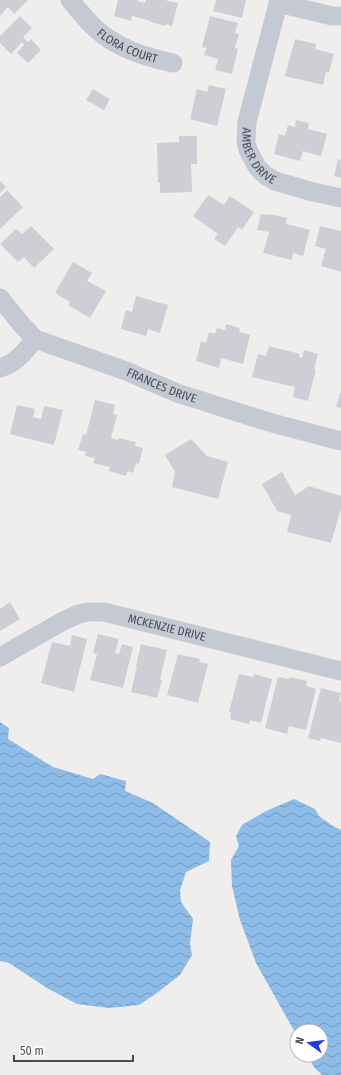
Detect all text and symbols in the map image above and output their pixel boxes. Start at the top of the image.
street label: FLORA COURT [94,26,159,66]
street label: AMBER DRIVE [239,127,279,187]
street label: FRANCES DRIVE [125,365,199,406]
street label: MCKENZIE DRIVE [127,611,207,644]
north arrow [289,1023,329,1063]
text: N [293,1036,307,1045]
scale bar [14,1037,133,1063]
text: 50 m [20,1044,44,1058]

